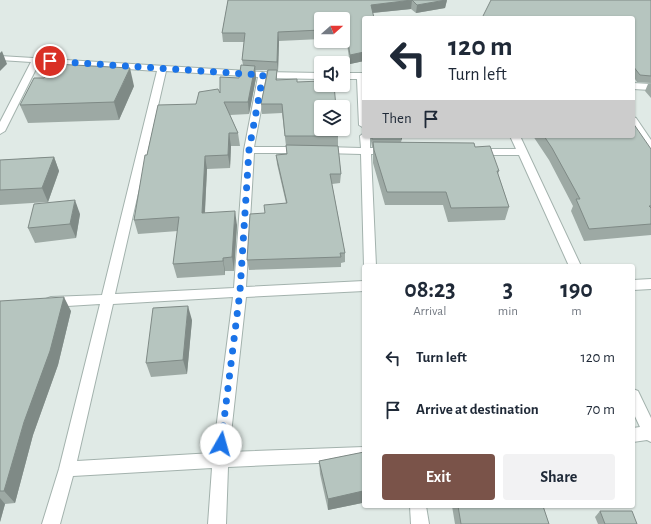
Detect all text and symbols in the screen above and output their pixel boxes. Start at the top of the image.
north arrow [314,12,350,48]
map controls [314,12,350,136]
icon: left [382,32,434,84]
text: 120 m [448,33,513,61]
pin [33,44,67,78]
icon: arrive [39,50,61,72]
button: sound [314,56,350,92]
text: Turn left [448,66,507,84]
button: layers [314,100,350,136]
icon: arrive [420,108,442,130]
text: Then [382,111,412,126]
text: 08:23 [404,278,456,302]
text: 3 [503,278,513,302]
text: 190 [560,278,593,302]
text: Arrival [413,305,447,318]
text: min [498,305,518,318]
text: m [571,305,582,318]
icon: left [382,347,404,369]
text: Turn left [416,350,467,365]
text: 120 m [581,350,615,365]
icon: arrive [382,399,404,421]
text: Arrive at destination [416,402,539,417]
text: 70 m [586,402,615,417]
position arrow [200,423,242,465]
button: Exit [382,454,495,500]
button: Share [503,454,615,500]

